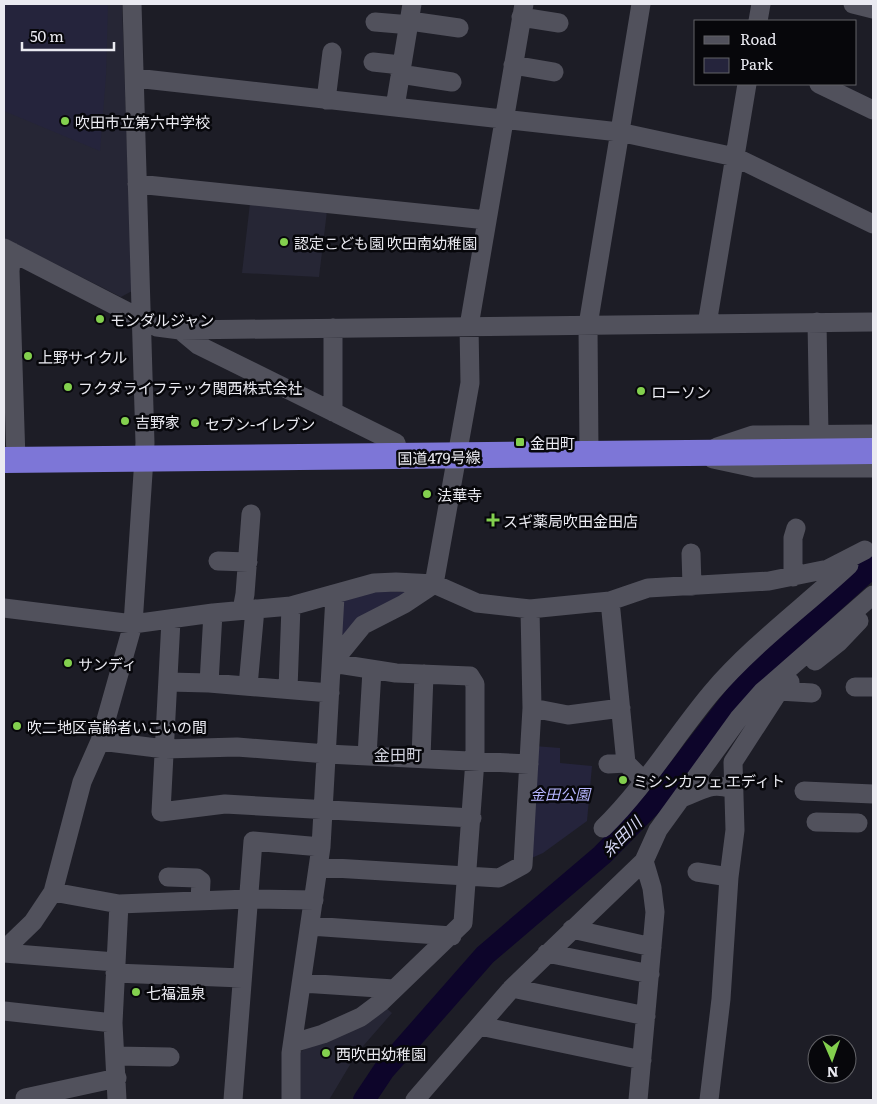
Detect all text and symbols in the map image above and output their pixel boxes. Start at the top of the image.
scale bar [22,20,115,52]
legend [694,20,857,85]
text: 50 m [30,24,64,47]
text: Road [740,27,776,50]
text: Park [740,52,774,75]
place label: 吹田市立第六中学校 [75,110,210,133]
marker: 吹田市立第六中学校 [59,115,71,127]
place label: 認定こども園 吹田南幼稚園 [294,231,477,254]
marker: 認定こども園 吹田南幼稚園 [278,236,290,248]
place label: モンダルジャン [110,308,214,331]
marker: モンダルジャン [94,313,106,325]
place label: 上野サイクル [38,345,127,368]
marker: 上野サイクル [22,350,34,362]
place label: フクダライフテック関西株式会社 [78,376,302,399]
place label: ローソン [651,380,711,403]
marker: フクダライフテック関西株式会社 [62,381,74,393]
marker: ローソン [635,385,647,397]
place label: 吉野家 [135,410,180,433]
place label: セブン-イレブン [205,412,315,435]
marker: 吉野家 [119,415,131,427]
marker: セブン-イレブン [189,417,201,429]
place label: 金田町 [530,431,575,454]
marker: 金田町 [514,436,526,448]
street label: 国道479号線 [397,445,481,469]
place label: 法華寺 [437,483,482,506]
marker: 法華寺 [421,488,433,500]
place label: スギ薬局吹田金田店 [503,509,638,532]
marker: スギ薬局吹田金田店 [487,514,499,526]
place label: サンディ [78,652,137,675]
marker: サンディ [62,657,74,669]
place label: 吹二地区高齢者いこいの間 [27,715,207,738]
marker: 吹二地区高齢者いこいの間 [11,720,23,732]
district label: 金田町 [374,742,422,766]
place label: ミシンカフェ エディト [633,769,785,792]
marker: ミシンカフェ エディト [617,774,629,786]
park label: 金田公園 [530,782,592,805]
water label: 糸田川 [596,809,648,861]
place label: 七福温泉 [146,981,206,1004]
marker: 七福温泉 [130,986,142,998]
north arrow [807,1034,857,1084]
place label: 西吹田幼稚園 [336,1042,426,1065]
marker: 西吹田幼稚園 [320,1047,332,1059]
text: N [826,1063,839,1083]

